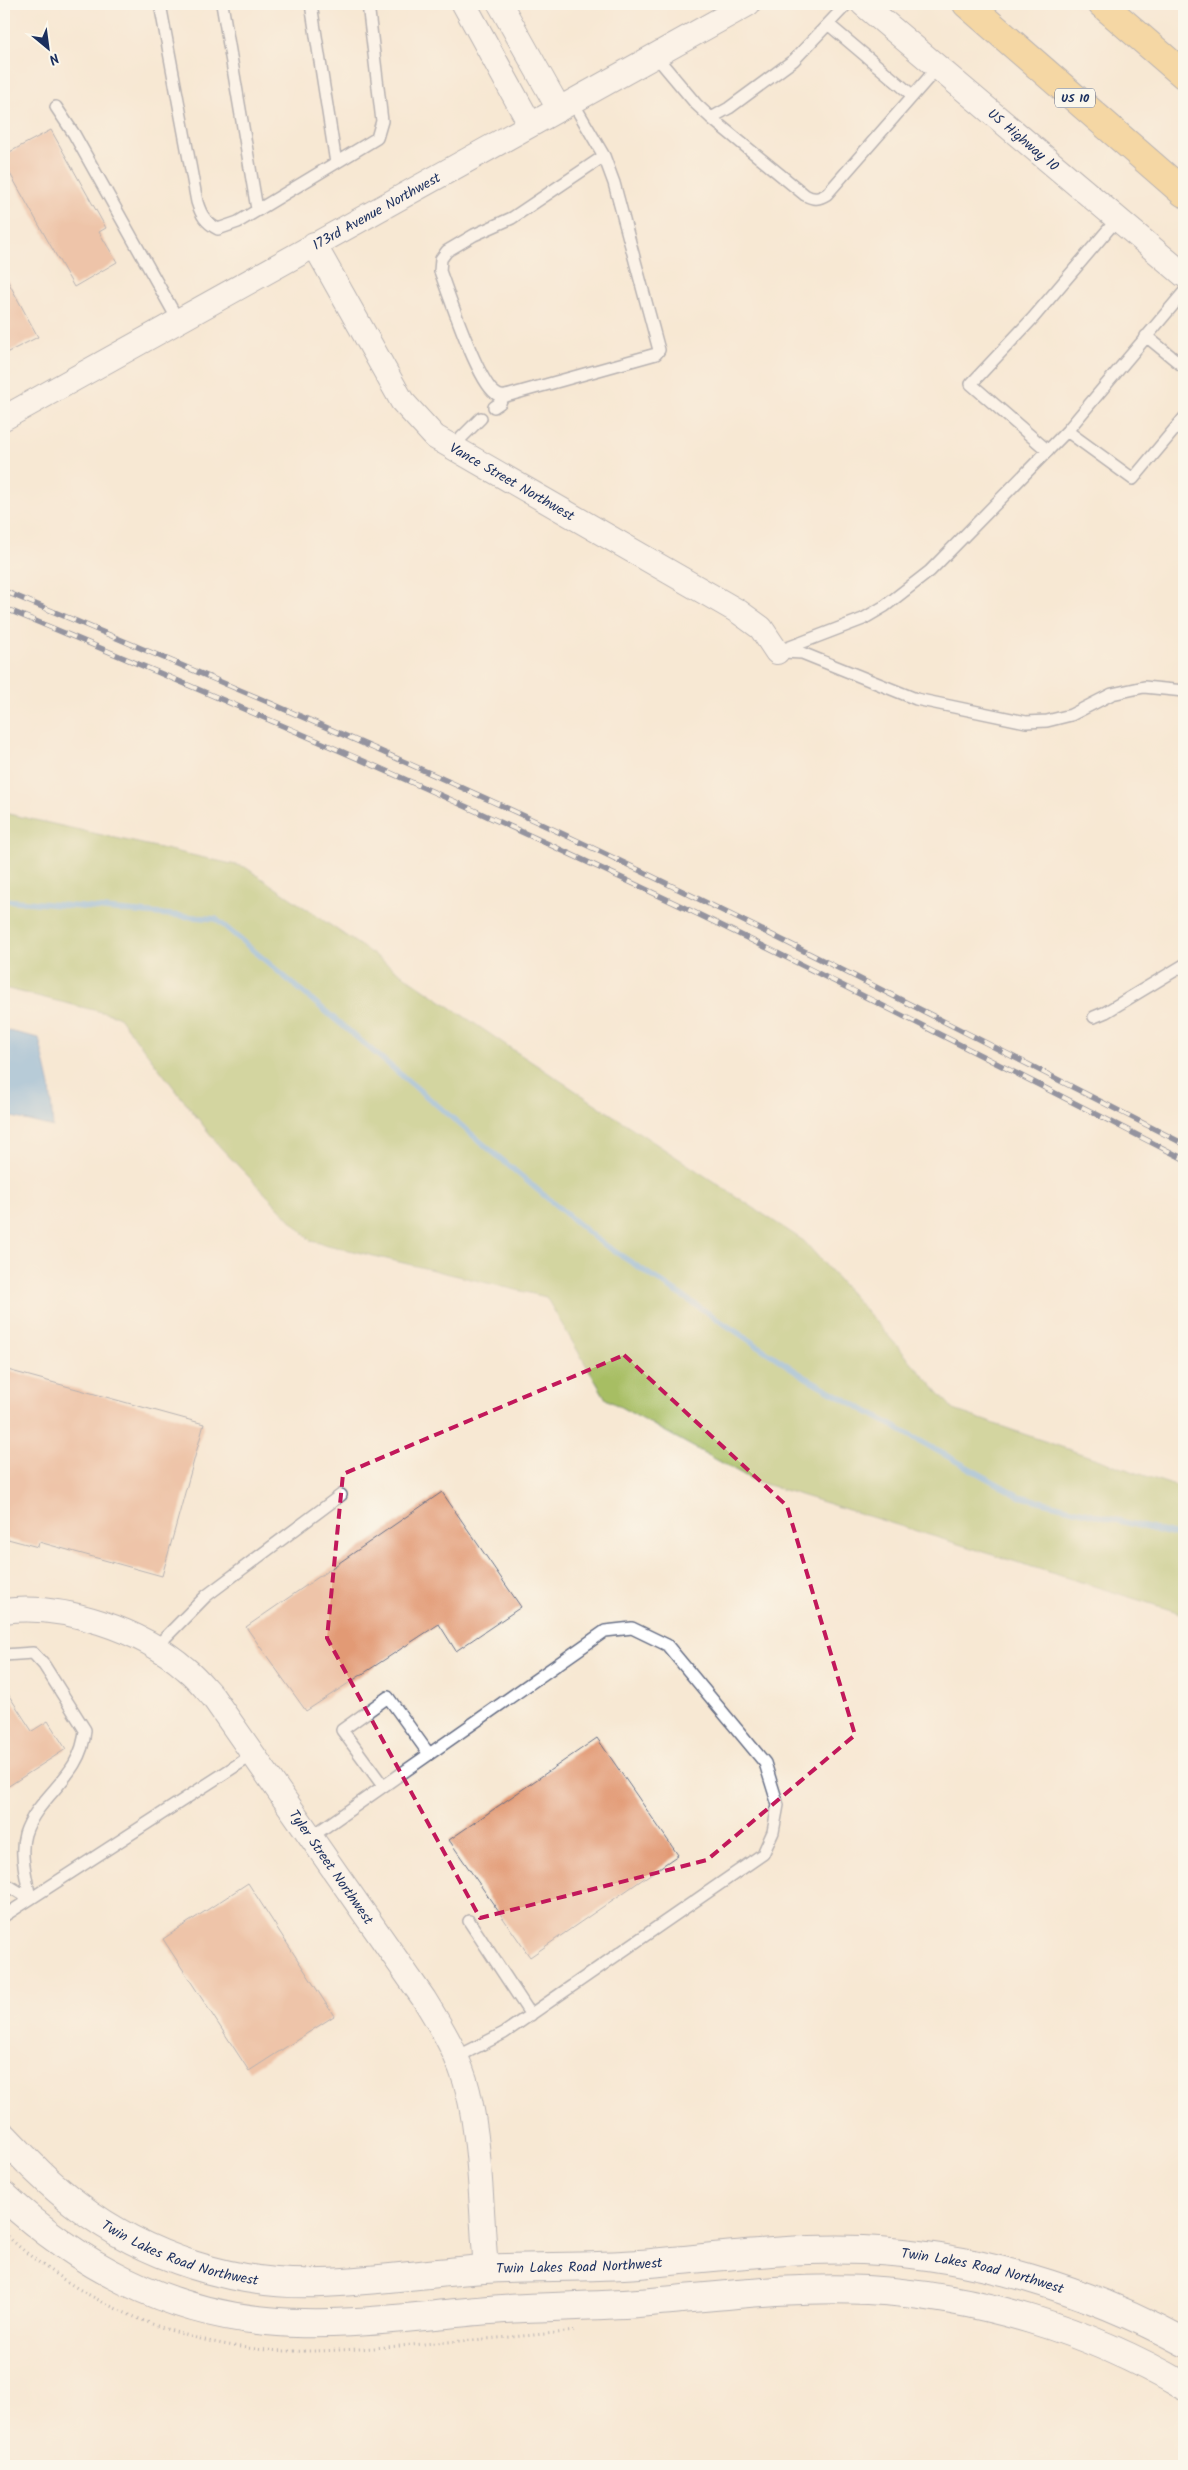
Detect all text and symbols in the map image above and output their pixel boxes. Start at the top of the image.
north arrow [22,22,72,72]
text: N [44,47,63,70]
road number: US 10 [1055,89,1095,108]
street label: US Highway 10 [982,103,1064,177]
street label: 173rd Avenue Northwest [309,167,445,256]
street label: Vance Street Northwest [445,438,579,527]
street label: Tyler Street Northwest [283,1805,379,1930]
street label: Twin Lakes Road Northwest [97,2215,260,2292]
street label: Twin Lakes Road Northwest [900,2243,1067,2301]
street label: Twin Lakes Road Northwest [496,2252,664,2280]

